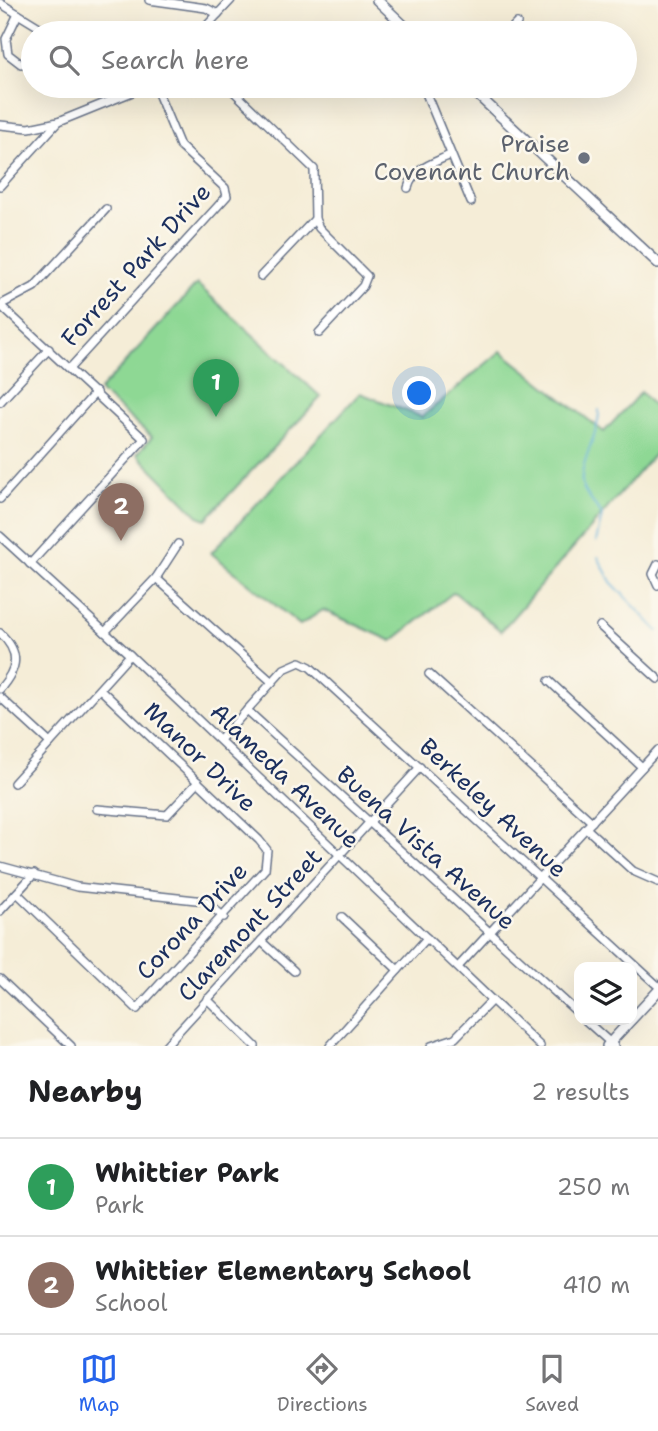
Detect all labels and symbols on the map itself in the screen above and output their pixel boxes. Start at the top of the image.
place label: Praise Covenant Church [374,128,570,188]
marker: Praise Covenant Church [576,150,592,166]
street label: Forrest Park Drive [54,177,218,353]
pin: 1 [193,359,239,417]
your location [402,376,436,410]
pin: 2 [98,483,144,541]
street label: Manor Drive [137,695,263,819]
street label: Alameda Avenue [203,696,367,856]
street label: Berkeley Avenue [412,731,574,885]
street label: Buena Vista Avenue [330,759,522,937]
street label: Claremont Street [171,842,329,1008]
street label: Corona Drive [129,855,255,987]

